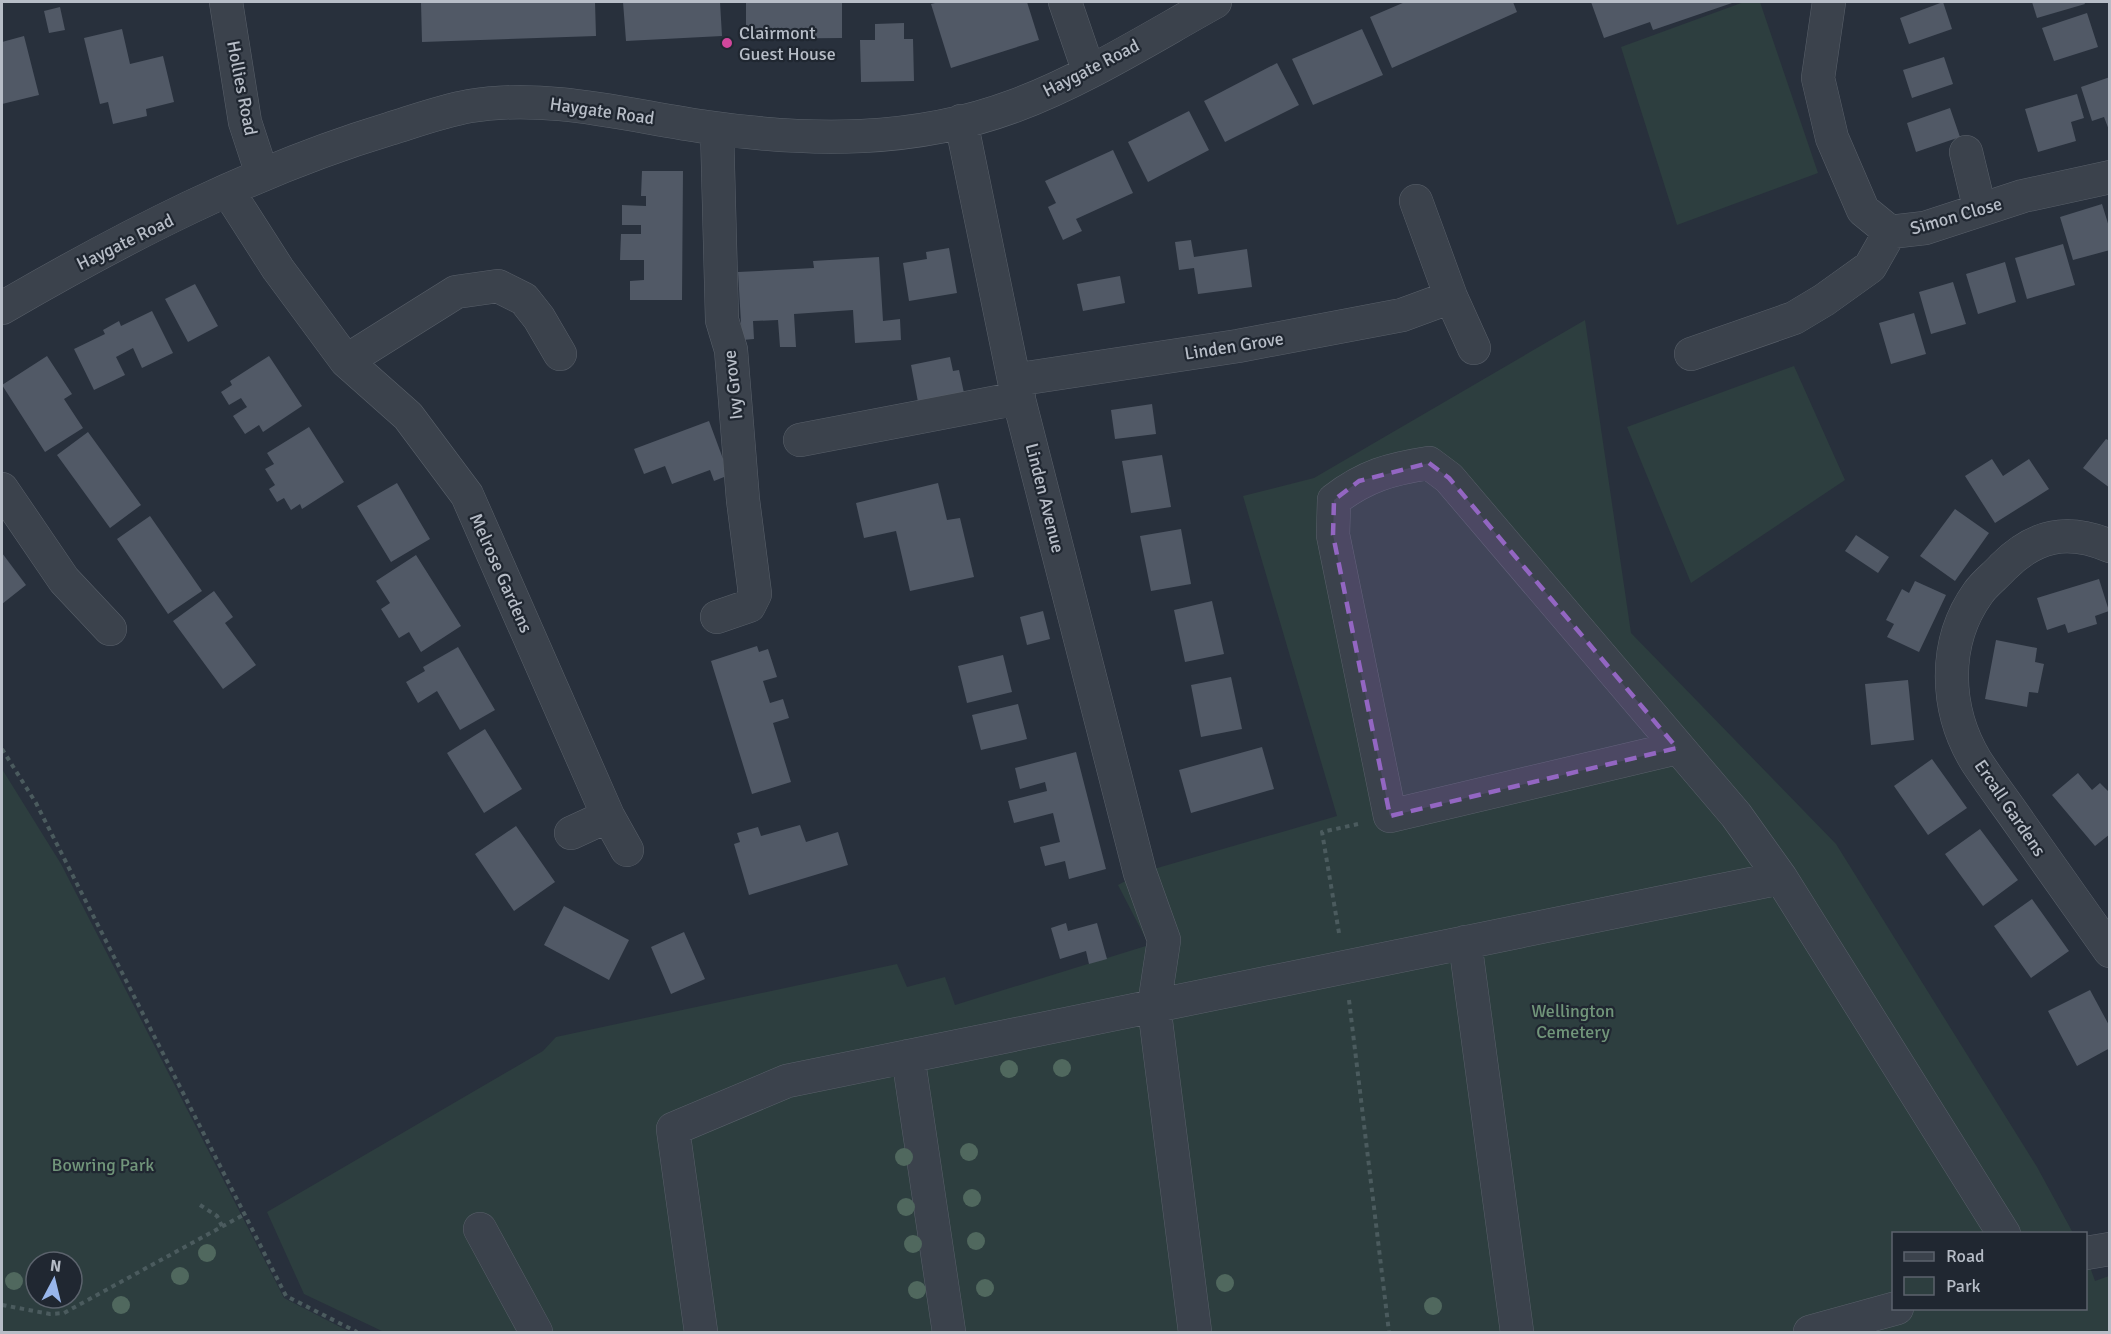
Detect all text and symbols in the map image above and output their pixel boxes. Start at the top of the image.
place label: Clairmont Guest House [739,22,836,65]
street label: Haygate Road [1039,34,1143,102]
marker: Clairmont Guest House [720,36,734,50]
street label: Hollies Road [222,39,262,137]
street label: Haygate Road [548,93,656,129]
street label: Simon Close [1908,192,2004,240]
street label: Haygate Road [73,209,177,275]
street label: Linden Grove [1183,327,1285,365]
street label: Ivy Grove [718,349,748,421]
street label: Linden Avenue [1021,441,1069,555]
street label: Melrose Gardens [465,510,537,636]
street label: Ercall Gardens [1970,755,2050,861]
park label: Wellington Cemetery [1531,1000,1615,1043]
park label: Bowring Park [52,1154,154,1176]
legend [1892,1232,2087,1310]
text: Road [1946,1245,1985,1267]
north arrow [24,1250,84,1310]
text: N [49,1256,62,1277]
text: Park [1946,1275,1981,1297]

